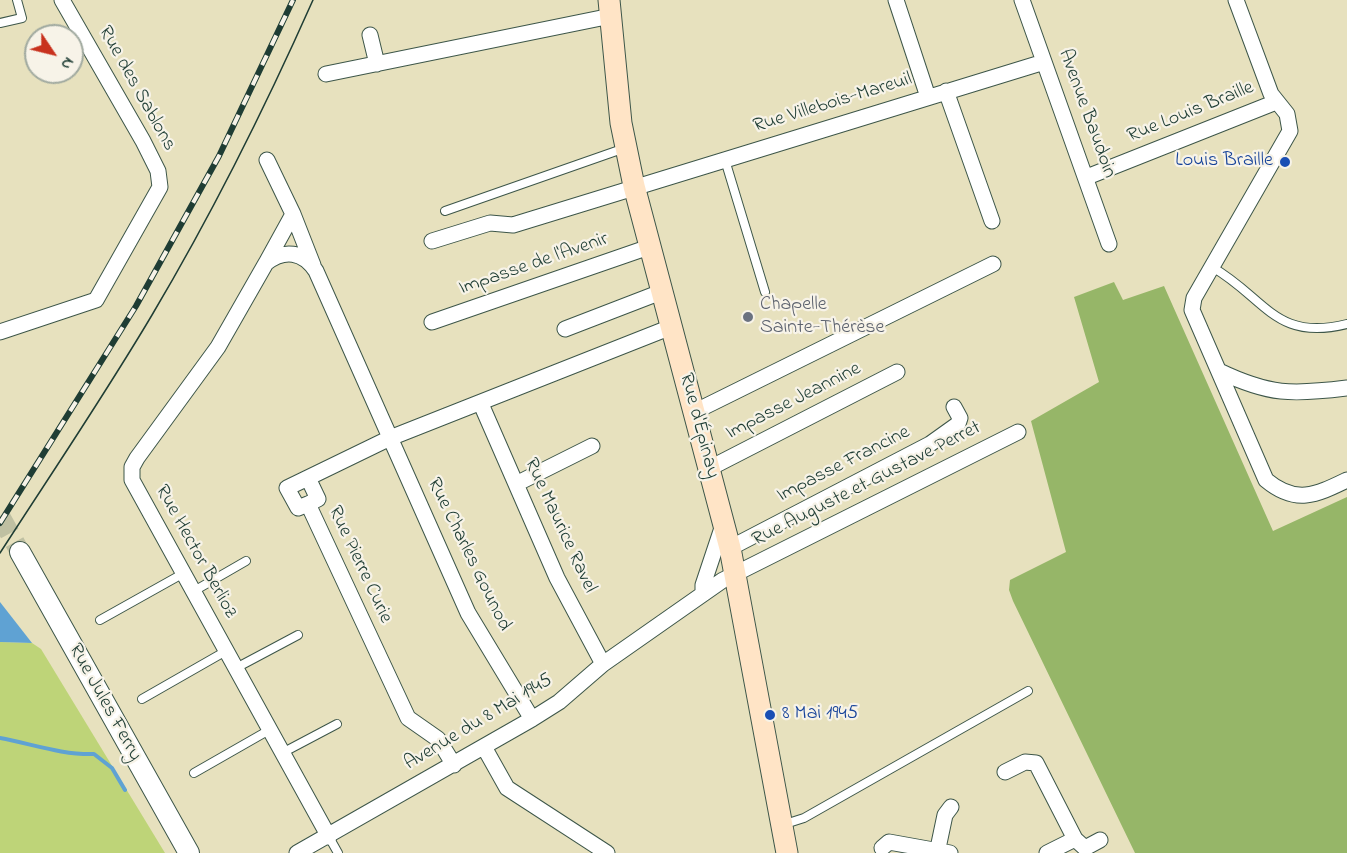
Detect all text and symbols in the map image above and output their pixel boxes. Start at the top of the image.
street label: Rue des Sablons [92,22,180,156]
north arrow [24,24,84,84]
street label: Avenue Baudoin [1052,46,1120,182]
text: N [54,52,80,74]
street label: Rue Villebois-Mareuil [751,68,915,140]
street label: Rue Louis Braille [1124,77,1258,149]
place label: Louis Braille [1175,150,1273,174]
marker: Louis Braille [1278,155,1292,169]
street label: Impasse de l'Avenir [456,228,612,302]
place label: Chapelle Sainte-Thérèse [760,294,884,341]
marker: Chapelle Sainte-Thérèse [741,310,755,324]
street label: Impasse Jeannine [723,358,865,446]
street label: Rue d'Épinay [672,371,724,481]
street label: Rue Auguste et Gustave Perret [749,417,985,553]
street label: Impasse Francine [774,421,914,509]
street label: Rue Maurice Ravel [517,455,601,597]
street label: Rue Charles Gounod [421,475,515,635]
street label: Rue Hector Berlioz [148,481,242,623]
street label: Rue Pierre Curie [321,502,397,628]
street label: Rue Jules Ferry [62,640,146,766]
street label: Avenue du 8 Mai 1945 [401,669,557,777]
place label: 8 Mai 1945 [782,703,858,727]
marker: 8 Mai 1945 [763,708,777,722]

